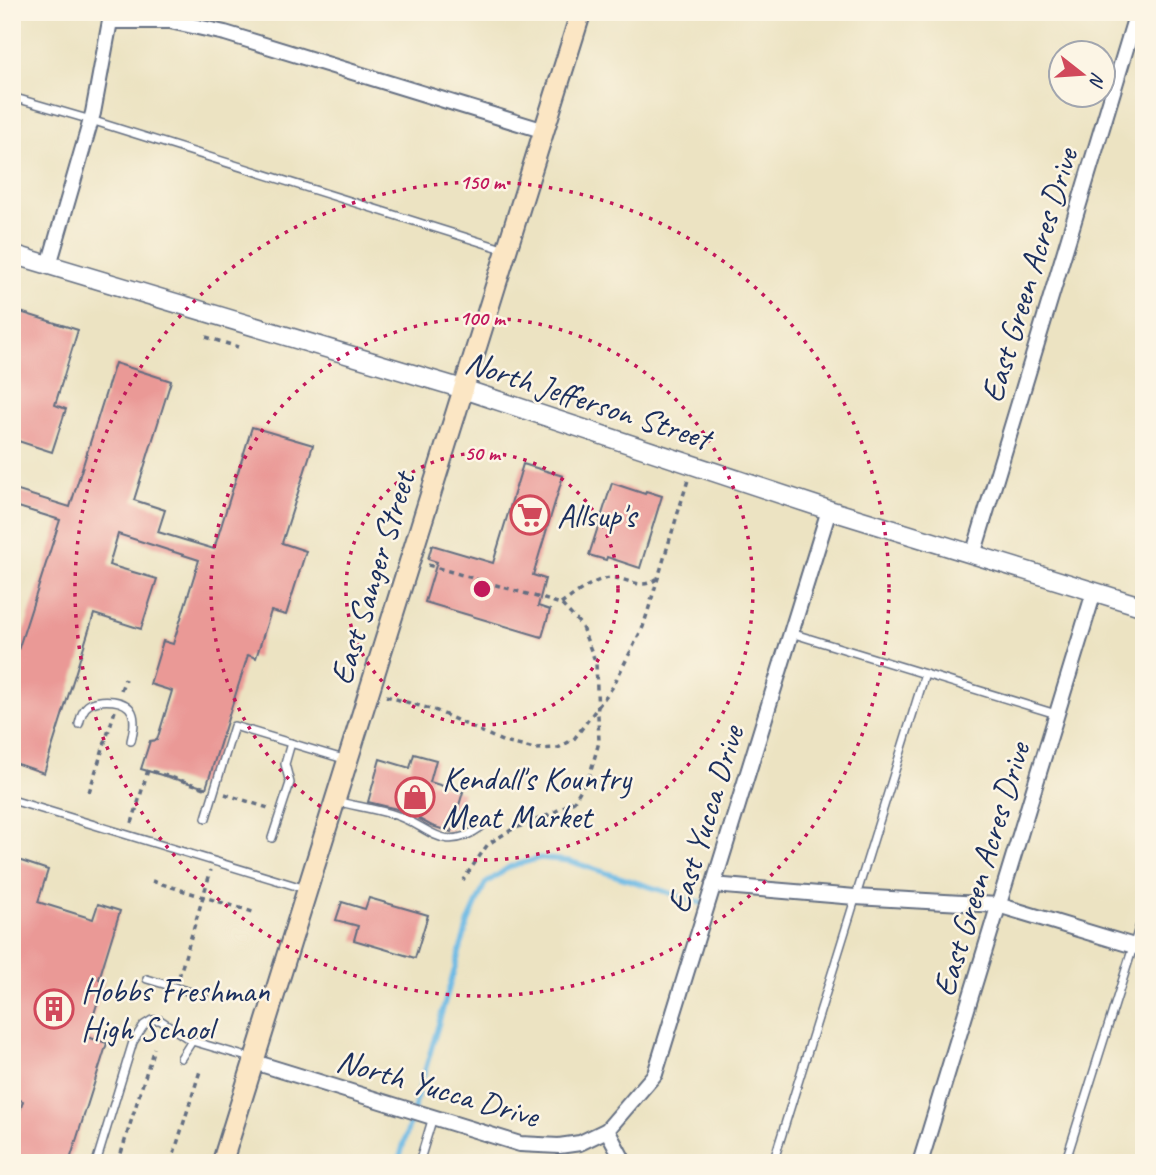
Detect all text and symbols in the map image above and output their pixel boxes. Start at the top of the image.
north arrow [1048,38,1118,108]
text: N [1083,70,1110,91]
street label: East Green Acres Drive [970,141,1088,407]
text: 150 m [459,169,507,195]
text: 100 m [459,305,507,331]
street label: North Jefferson Street [460,341,719,461]
text: 50 m [464,440,502,466]
street label: East Sanger Street [320,464,425,689]
supermarket icon: Allsup's [509,494,551,536]
place label: Allsup's [557,495,639,537]
centre of rings [470,577,494,601]
street label: East Yucca Drive [657,719,754,918]
street label: East Green Acres Drive [922,735,1040,1001]
place label: Kendall's Kountry Meat Market [442,758,633,838]
shop icon: Kendall's Kountry Meat Market [394,776,436,818]
place label: Hobbs Freshman High School [81,970,270,1050]
building icon: Hobbs Freshman High School [33,988,75,1030]
street label: North Yucca Drive [332,1039,546,1137]

